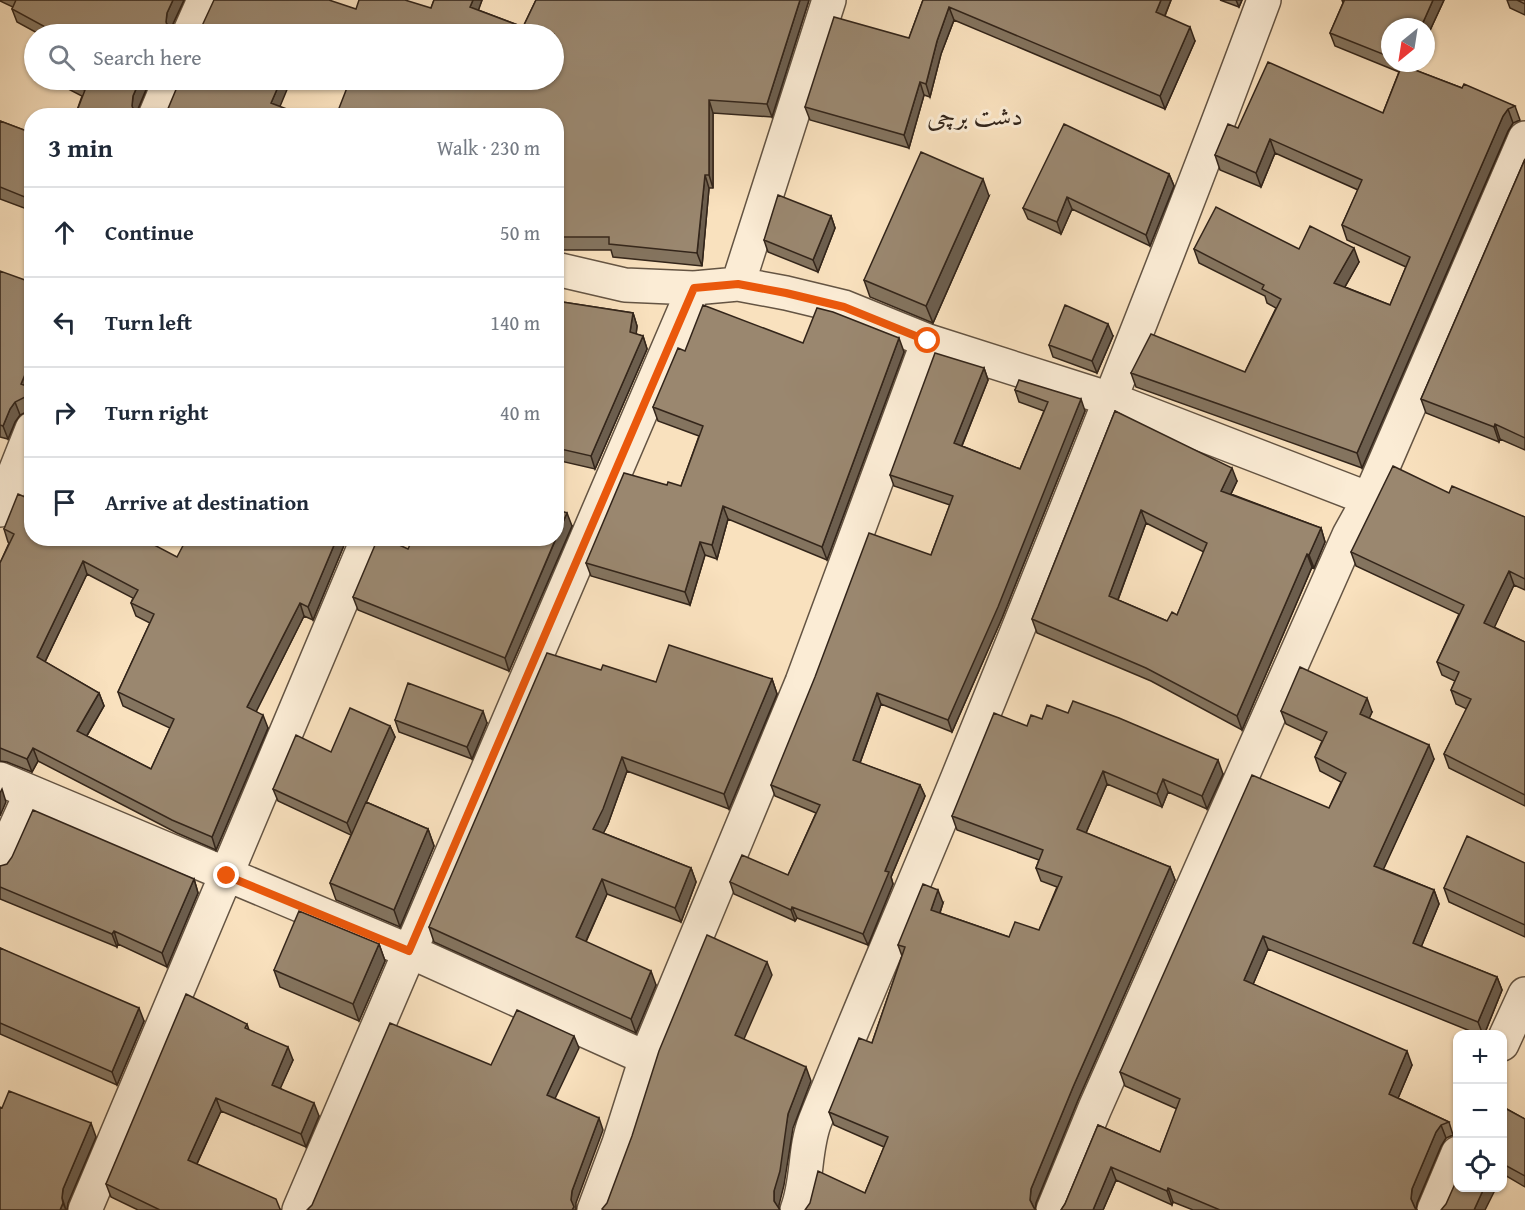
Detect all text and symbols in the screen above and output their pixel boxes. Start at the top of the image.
north arrow [1381,18,1435,72]
search box [24,24,564,90]
icon: search [45,41,78,74]
text: Search here [93,41,202,73]
district label: دشت برچی [927,96,1023,135]
text: 3 min [48,128,113,167]
text: Walk · 230 m [437,133,540,162]
icon: ahead [48,216,81,249]
text: Continue [105,216,194,248]
text: 50 m [500,218,540,247]
icon: left [48,306,81,339]
text: Turn left [105,306,192,338]
text: 140 m [490,308,540,337]
route start [914,327,940,353]
icon: right [48,396,81,429]
text: Turn right [105,396,208,428]
text: 40 m [500,398,540,427]
icon: arrive [48,486,81,519]
text: Arrive at destination [105,486,309,518]
route end [213,862,239,888]
map controls [1453,1030,1507,1192]
button: + [1453,1030,1507,1084]
button: − [1453,1084,1507,1138]
button: locate [1453,1138,1507,1192]

